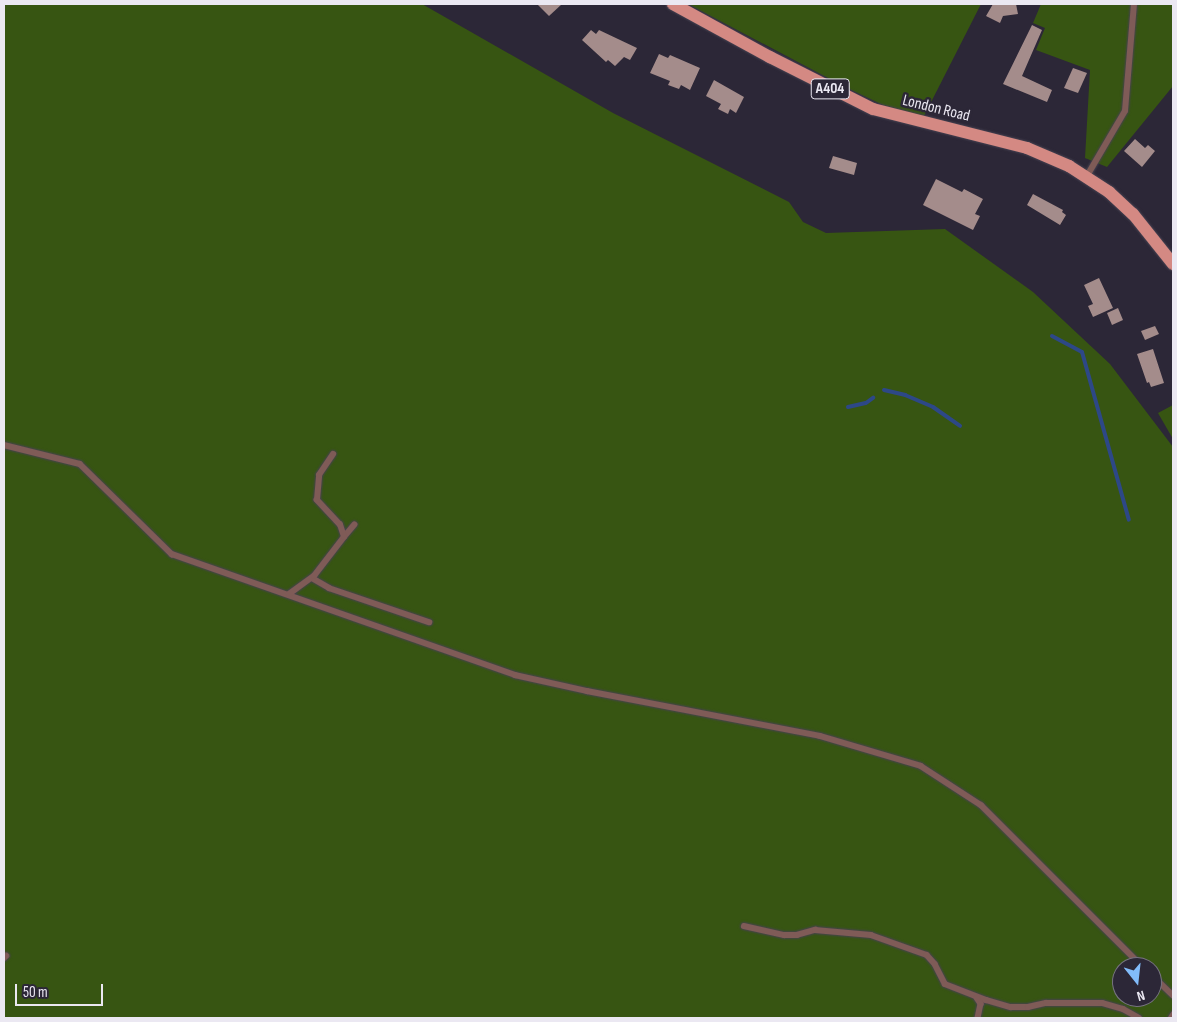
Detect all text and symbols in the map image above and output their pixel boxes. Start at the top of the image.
road number: A404 [810,76,850,102]
street label: London Road [900,91,972,127]
north arrow [1112,957,1162,1007]
scale bar [18,974,105,1006]
text: 50 m [23,983,48,1002]
text: N [1135,987,1147,1005]

